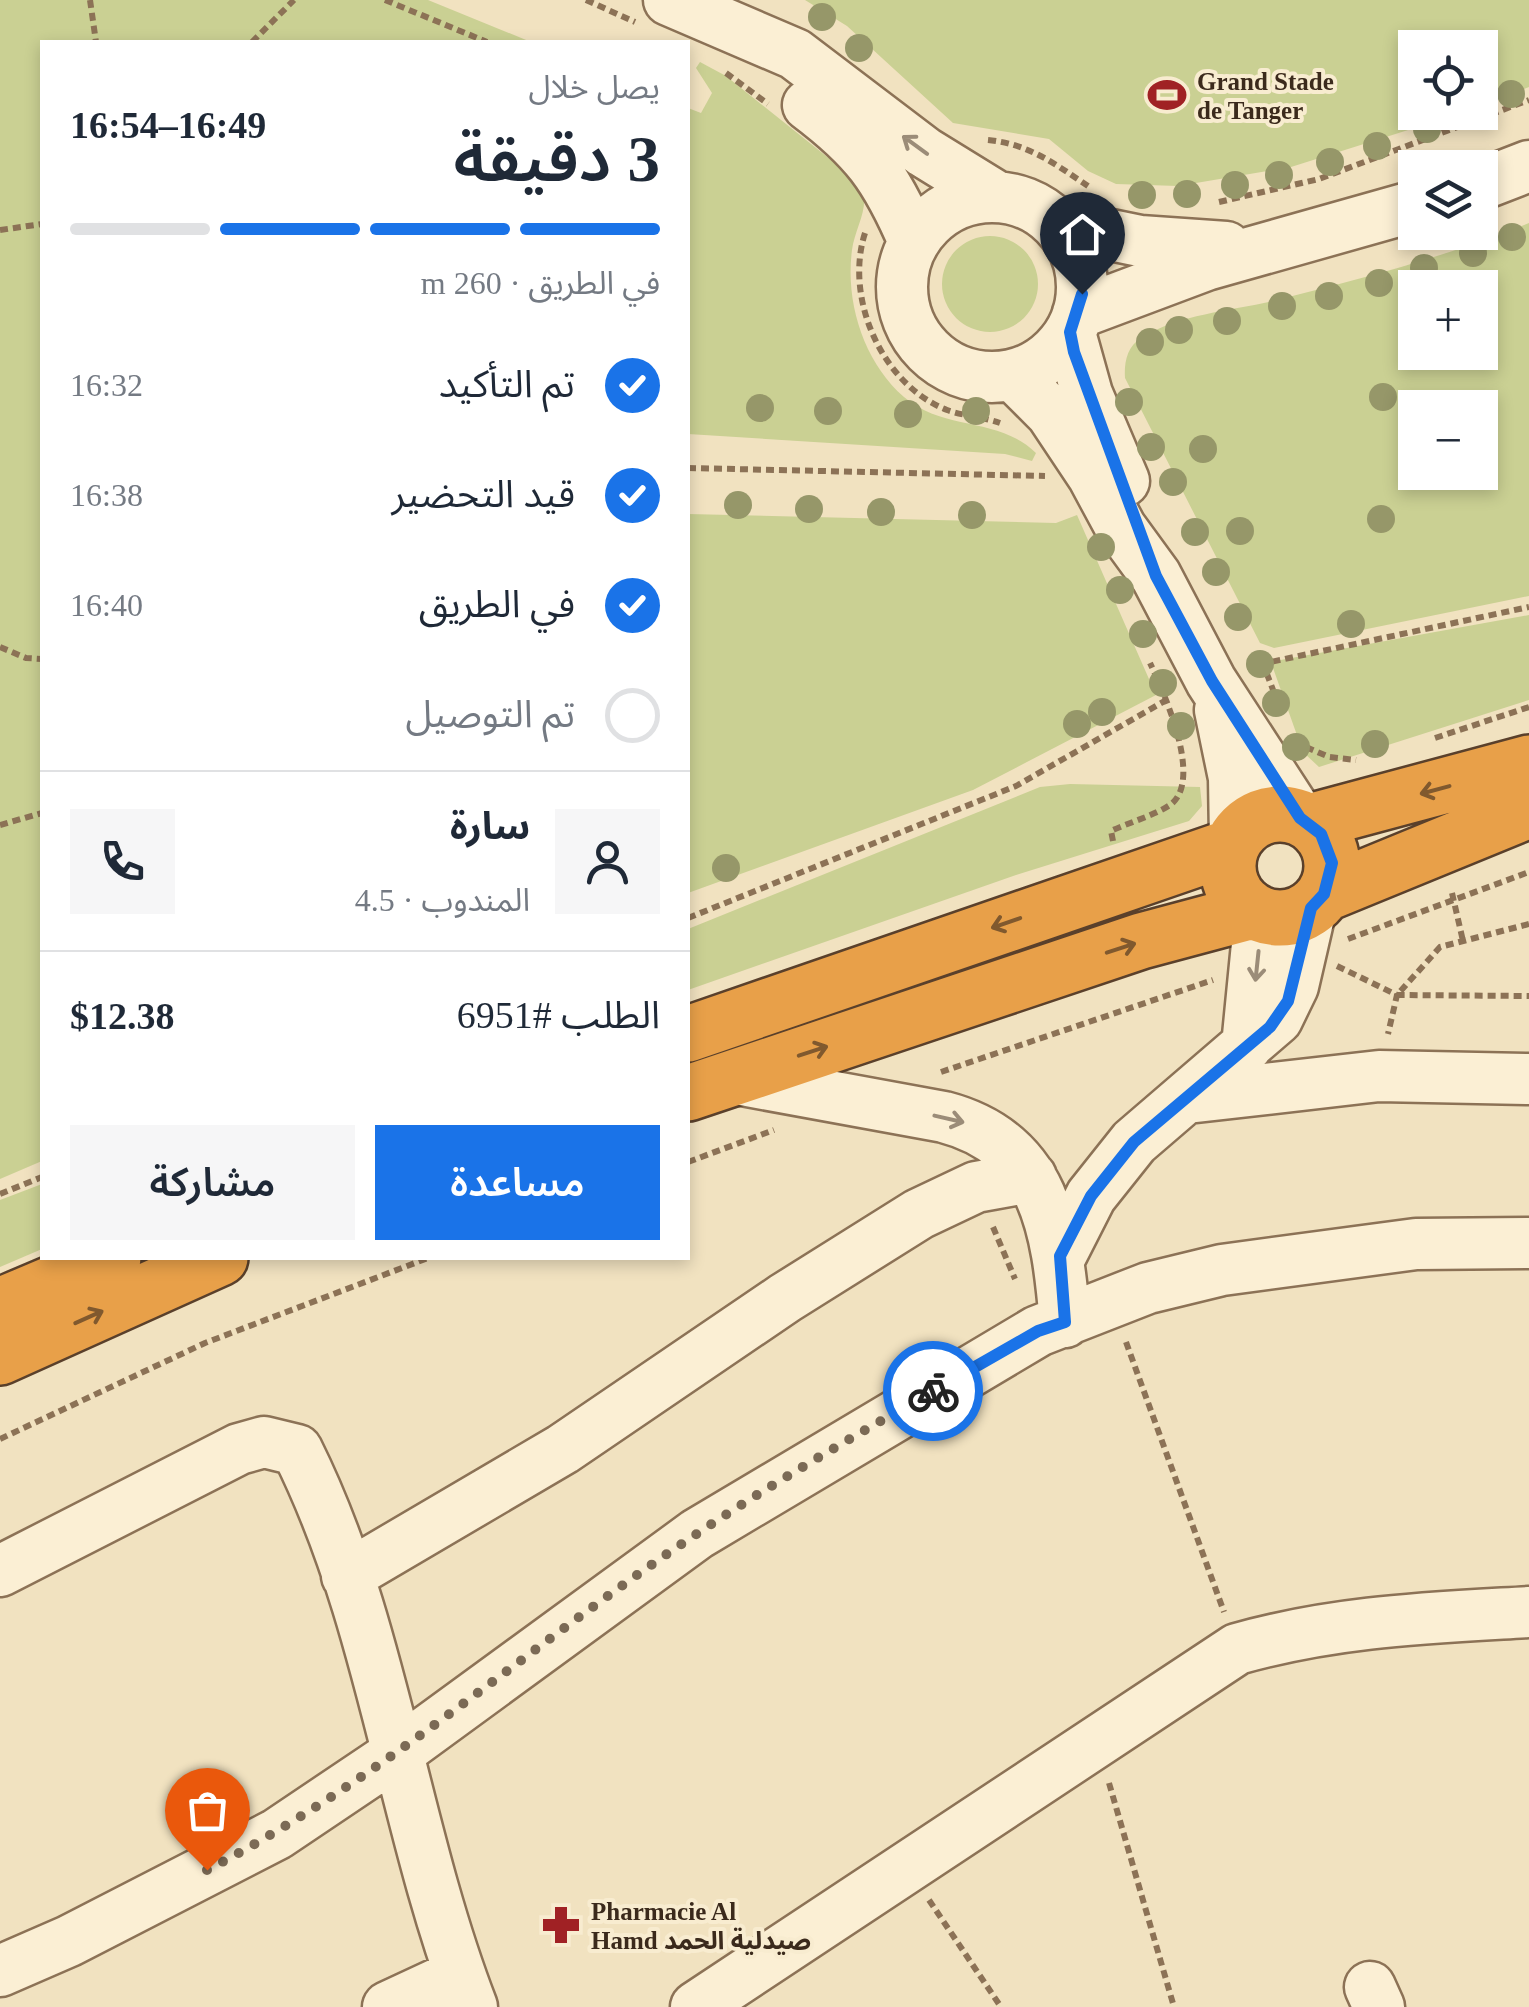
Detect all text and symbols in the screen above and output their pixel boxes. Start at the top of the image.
map controls [1398,30,1498,490]
button: locate [1398,30,1498,130]
place label: Grand Stade de Tanger [1197,68,1334,124]
text: يصل خلال [528,69,660,105]
sports icon: Grand Stade de Tanger [1146,74,1188,116]
text: 16:49–16:54 [70,104,266,146]
text: 3 دقيقة [454,123,660,195]
one-way arrow [901,135,929,156]
button: layers [1398,150,1498,250]
pin [1040,192,1125,295]
icon: home [1055,207,1110,262]
text: في الطريق · 260 m [421,265,660,301]
button: + [1398,270,1498,370]
icon: check [605,358,660,413]
text: تم التأكيد [439,363,575,405]
text: 16:32 [70,367,143,403]
button: − [1398,390,1498,490]
icon: check [605,468,660,523]
text: قيد التحضير [392,473,575,515]
text: 16:38 [70,477,143,513]
icon: check [605,578,660,633]
text: في الطريق [419,583,575,625]
text: 16:40 [70,587,143,623]
text: تم التوصيل [406,693,575,735]
one-way arrow [1420,781,1451,800]
text: سارة [450,805,530,847]
button: phone [70,809,175,914]
button: person [555,809,660,914]
text: المندوب · 4.5 [355,882,530,918]
one-way arrow [991,916,1023,934]
one-way arrow [1105,938,1136,956]
one-way arrow [1247,949,1266,981]
text: الطلب #6951 [457,994,660,1036]
text: $12.38 [70,995,175,1037]
one-way arrow [797,1041,828,1059]
one-way arrow [932,1111,964,1129]
button: مشاركة [70,1125,355,1240]
button: مساعدة [375,1125,660,1240]
one-way arrow [73,1307,104,1325]
courier [883,1341,983,1441]
icon: bike [906,1364,961,1419]
pin [165,1768,250,1871]
icon: bag [180,1783,235,1838]
place label: Pharmacie Al Hamd صيدلية الحمد [591,1898,811,1955]
pharmacy icon: Pharmacie Al Hamd صيدلية الحمد [540,1904,582,1946]

